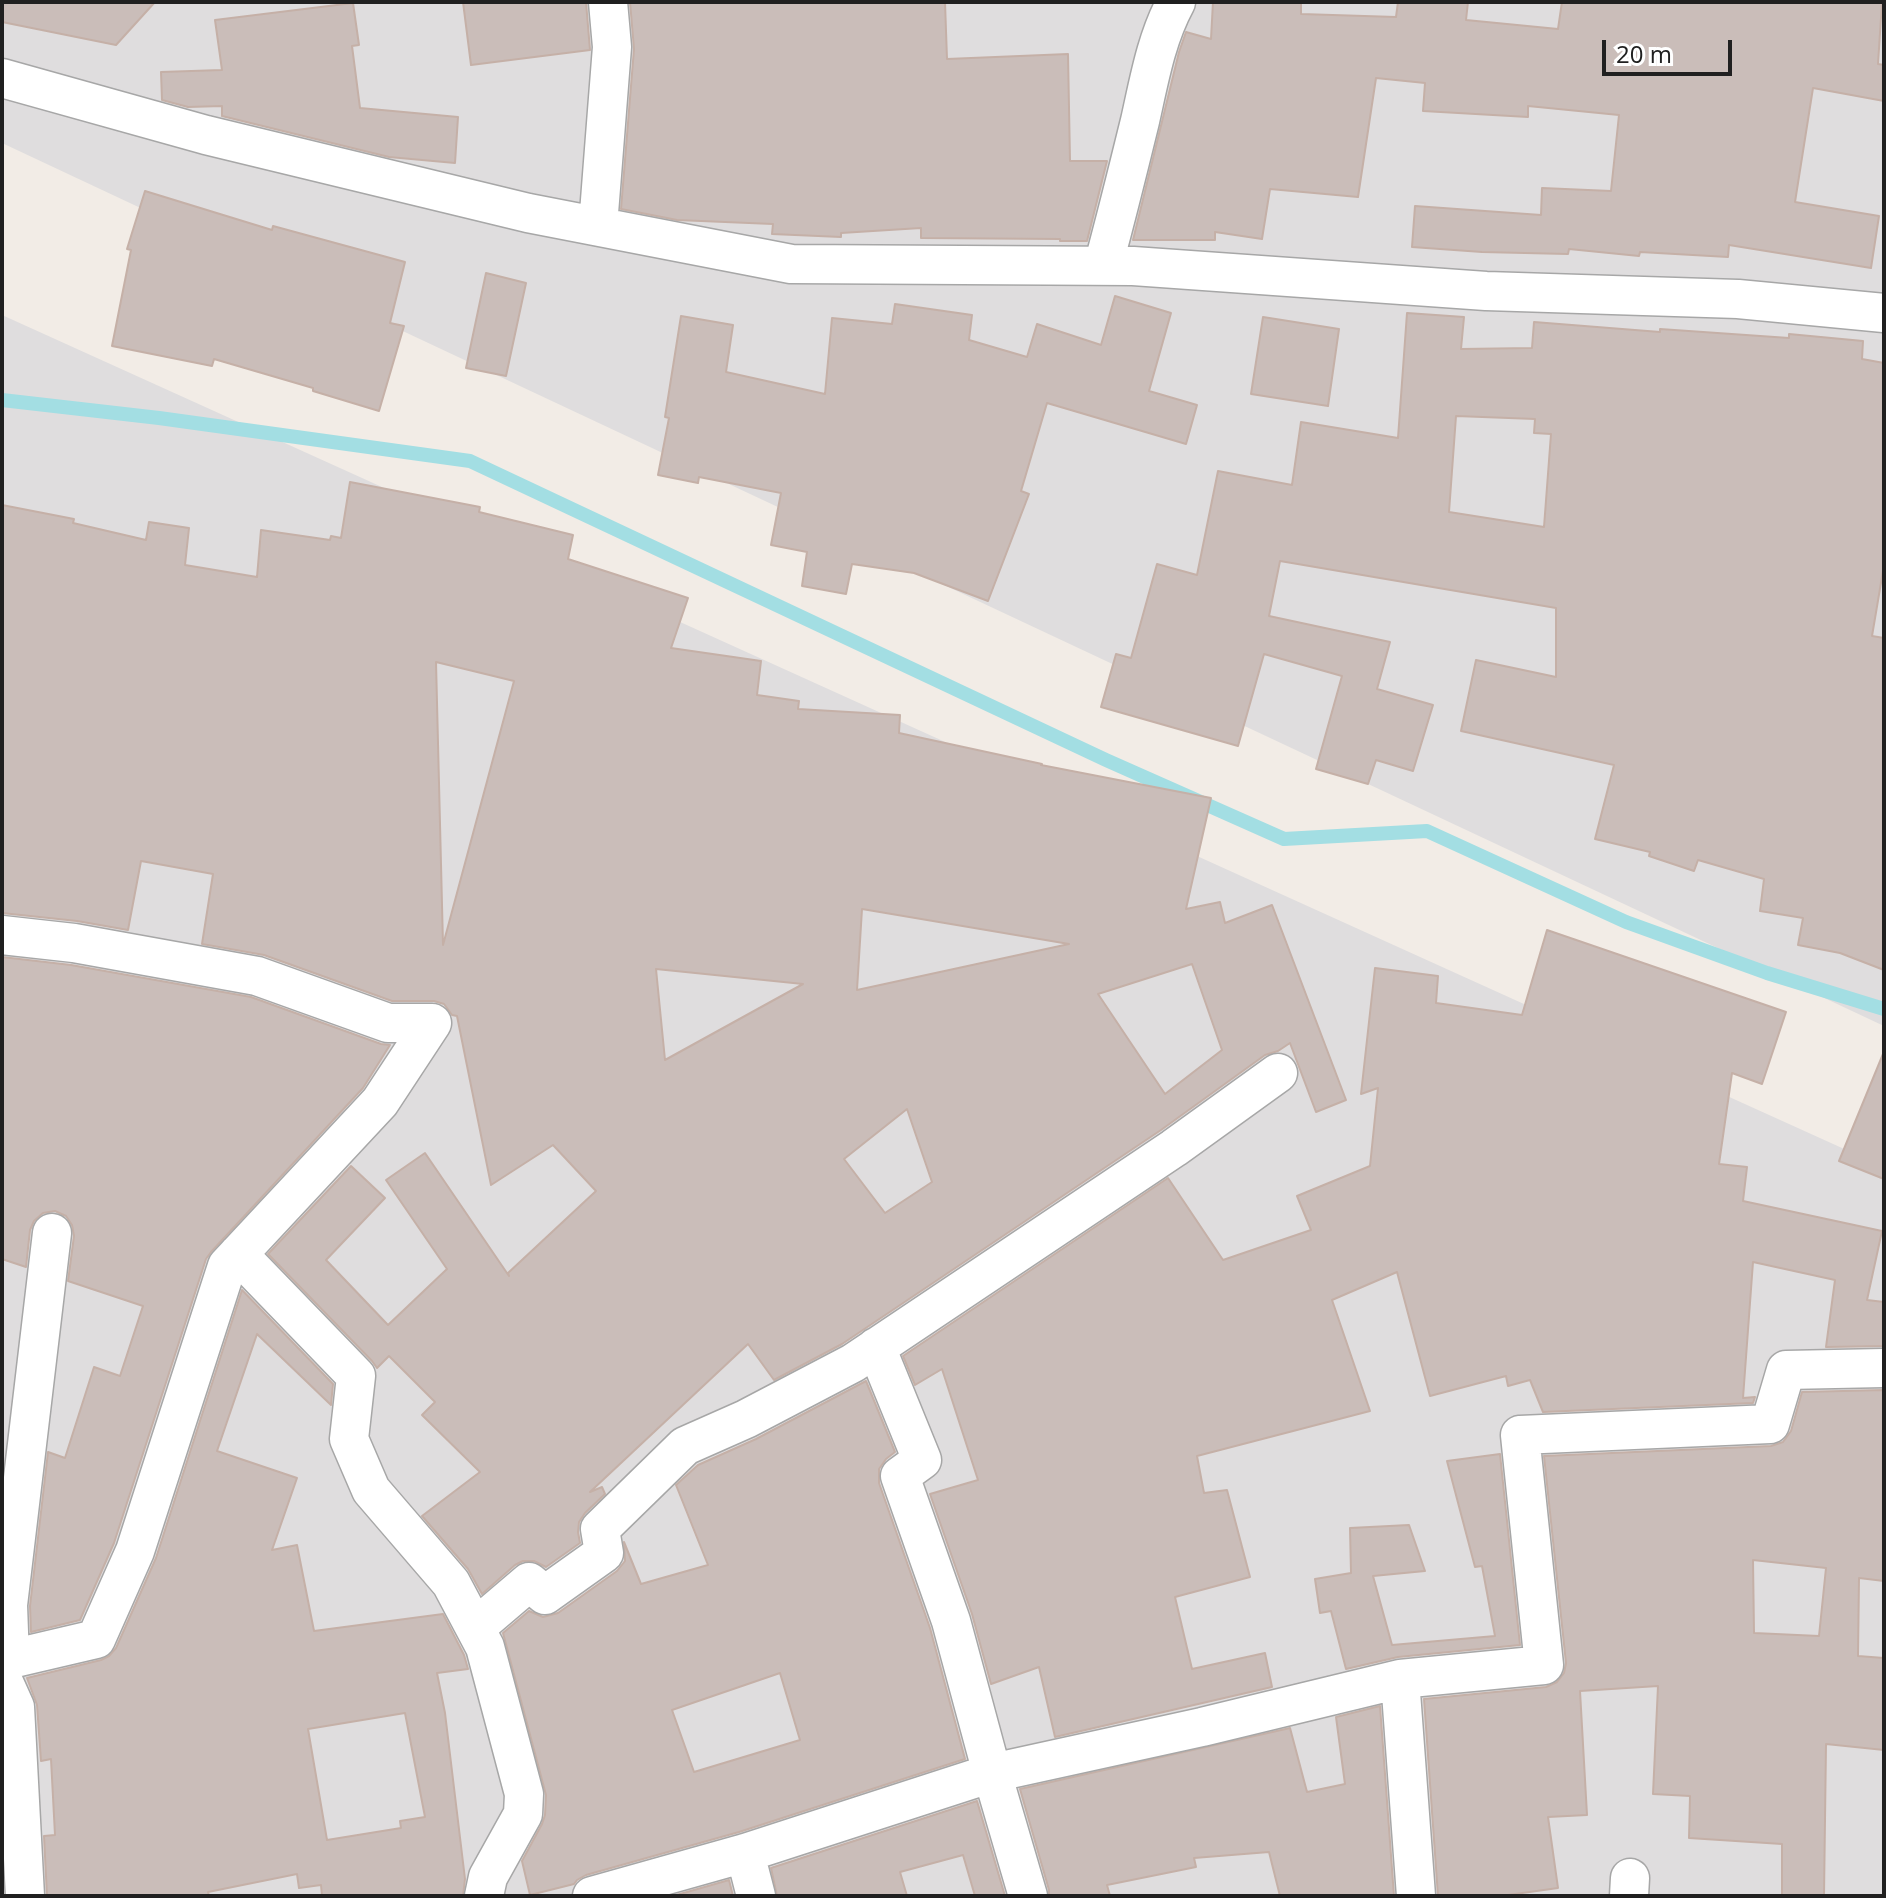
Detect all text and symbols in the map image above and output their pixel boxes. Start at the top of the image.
scale bar [1606,24,1736,74]
text: 20 m [1616,37,1672,70]

